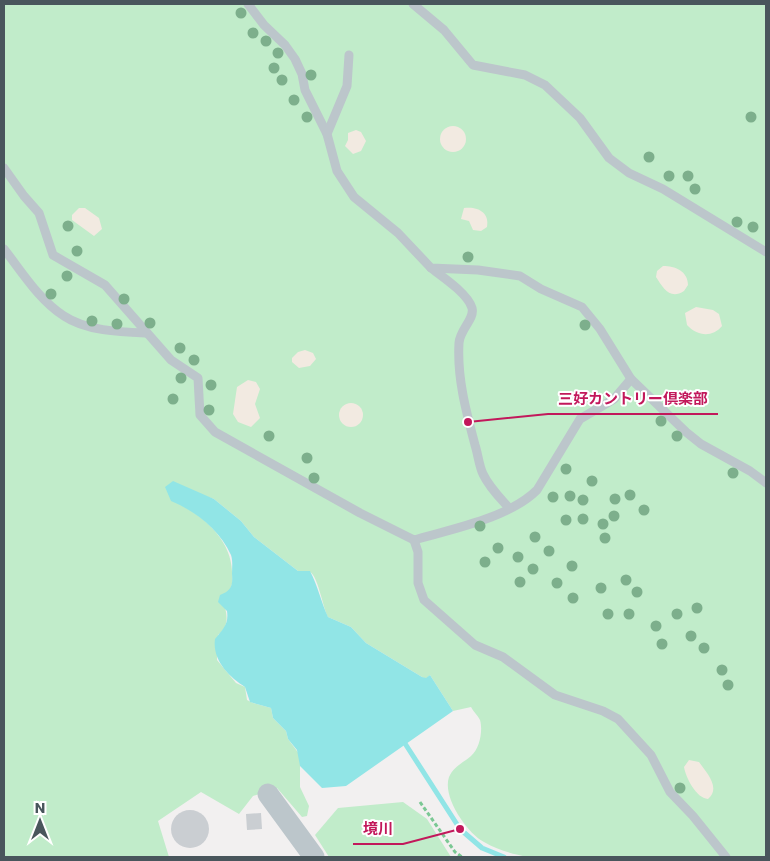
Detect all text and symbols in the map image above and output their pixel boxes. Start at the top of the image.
callout: 三好カントリー倶楽部 [548,384,718,414]
text: 三好カントリー倶楽部 [558,388,708,409]
north arrow [15,796,65,846]
text: N [35,798,45,818]
callout: 境川 [353,814,403,844]
text: 境川 [363,818,393,839]

